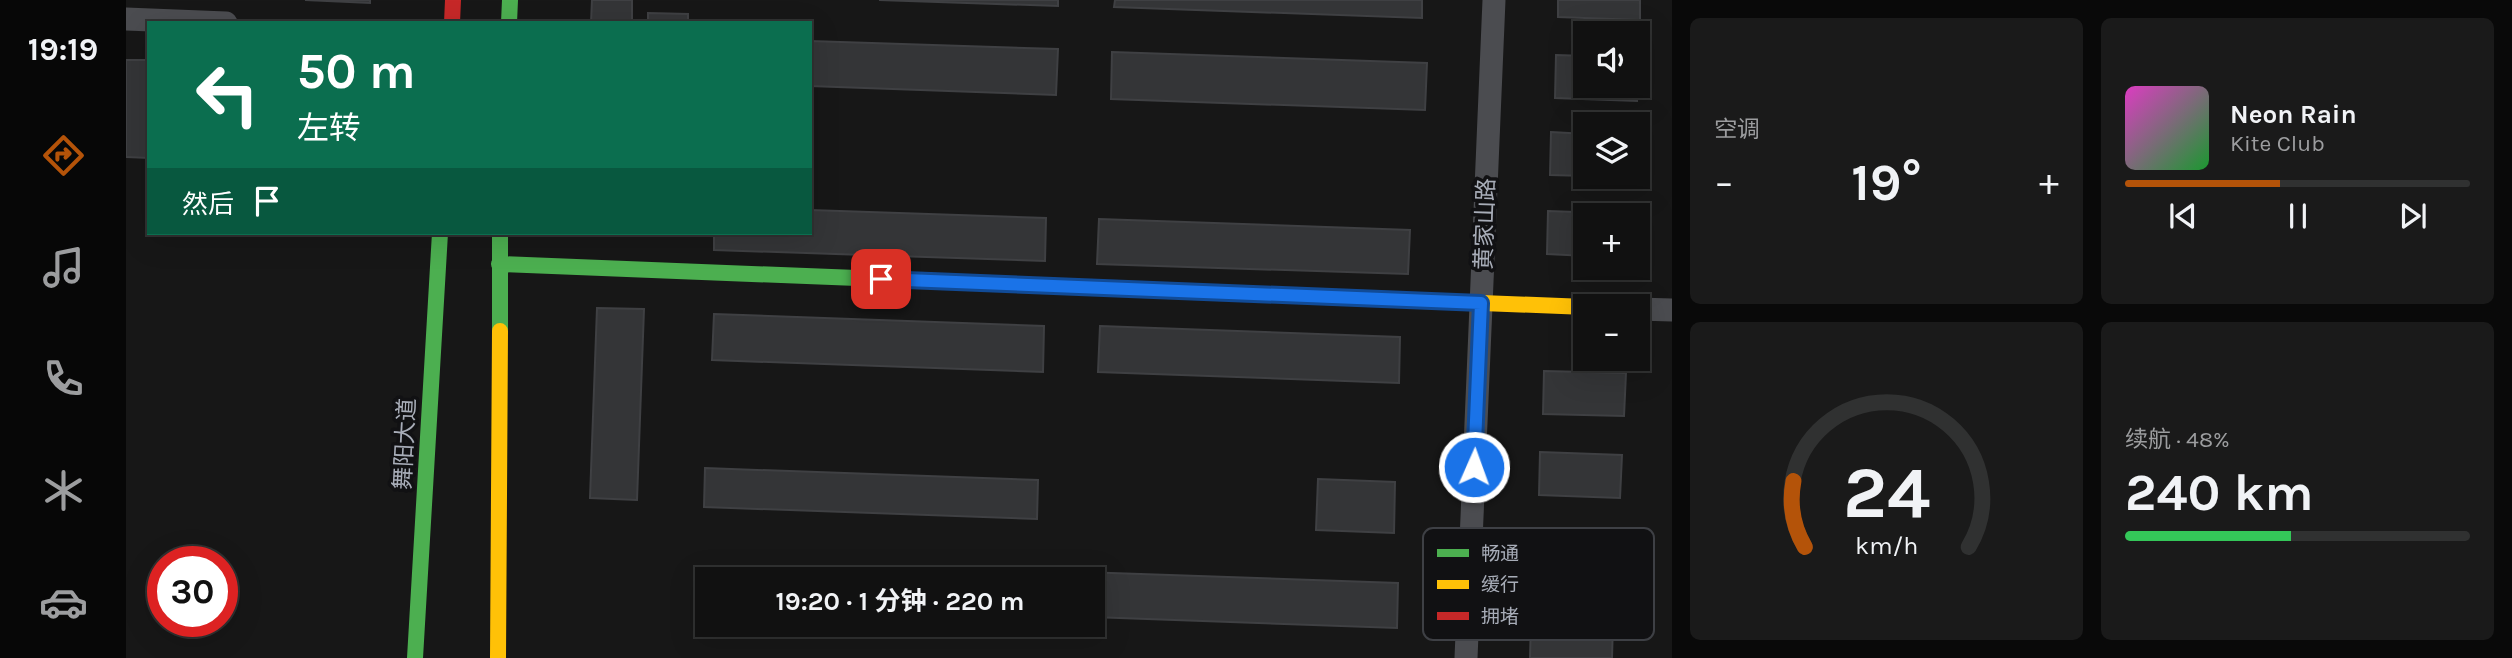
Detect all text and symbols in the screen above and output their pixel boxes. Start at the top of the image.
map controls [1573,21,1650,371]
button: sound [1573,21,1650,98]
text: 19:19 [28,31,98,68]
text: 50 m [297,43,415,100]
icon: left [182,49,273,140]
text: Neon Rain [2230,99,2357,130]
text: 左转 [297,110,361,147]
button: layers [1573,112,1650,189]
text: 空调 [1714,116,1760,143]
text: Kite Club [2230,130,2325,157]
icon: directions [39,131,88,180]
text: 19° [1851,152,1922,213]
text: − [1714,160,1734,205]
text: + [2039,160,2059,205]
street label: 黄家山路 [1470,178,1500,270]
icon: arrive [248,182,286,220]
text: 然后 [182,189,234,220]
icon: previous [2164,197,2202,235]
icon: pause [2279,197,2317,235]
icon: next [2394,197,2432,235]
button: + [1573,203,1650,280]
icon: music [39,243,88,292]
pin [851,249,911,309]
icon: arrive [862,260,900,298]
button: − [1573,294,1650,371]
icon: phone [39,354,88,403]
street label: 舞阳大道 [389,397,421,491]
text: 续航 · 48% [2125,426,2230,453]
position arrow [1437,430,1511,504]
text: 24 [1843,450,1930,535]
text: 240 km [2125,462,2314,523]
icon: climate [39,466,88,515]
legend [1423,528,1654,640]
text: km/h [1855,531,1918,560]
text: 畅通 [1481,543,1519,565]
speed limit sign: 30 [147,546,238,637]
text: 缓行 [1481,574,1519,596]
icon: car [39,578,88,627]
text: 19:20 · 1 分钟 · 220 m [776,586,1024,617]
text: 拥堵 [1481,606,1519,628]

